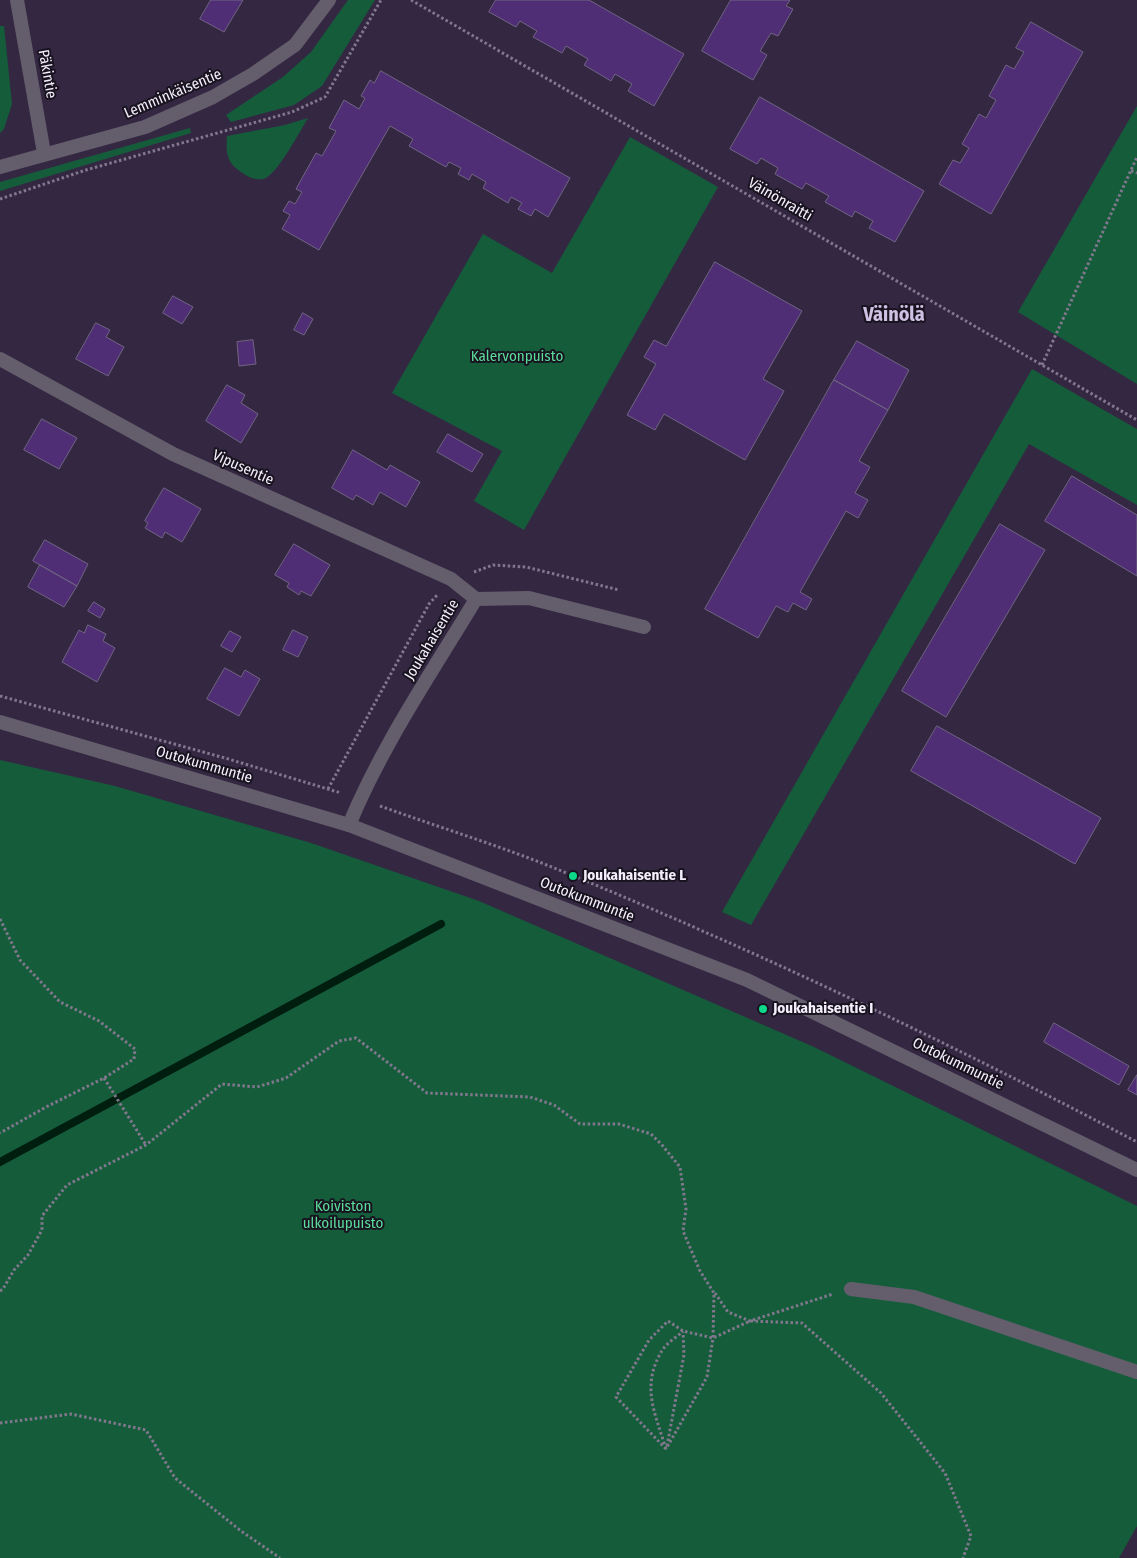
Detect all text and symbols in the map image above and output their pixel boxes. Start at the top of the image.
street label: Päkintie [34,48,60,100]
street label: Lemminkäisentie [122,65,224,123]
street label: Väinönraitti [745,174,815,226]
district label: Väinölä [863,303,925,327]
park label: Kalervonpuisto [471,348,563,366]
street label: Vipusentie [210,447,276,489]
street label: Joukahaisentie [401,596,463,684]
street label: Outokummuntie [154,743,254,787]
place label: Joukahaisentie L [583,867,686,885]
marker: Joukahaisentie L [567,870,579,882]
street label: Outokummuntie [537,874,637,926]
place label: Joukahaisentie I [773,1000,873,1018]
marker: Joukahaisentie I [757,1003,769,1015]
street label: Outokummuntie [909,1034,1007,1094]
park label: Koiviston ulkoilupuisto [303,1198,383,1233]

